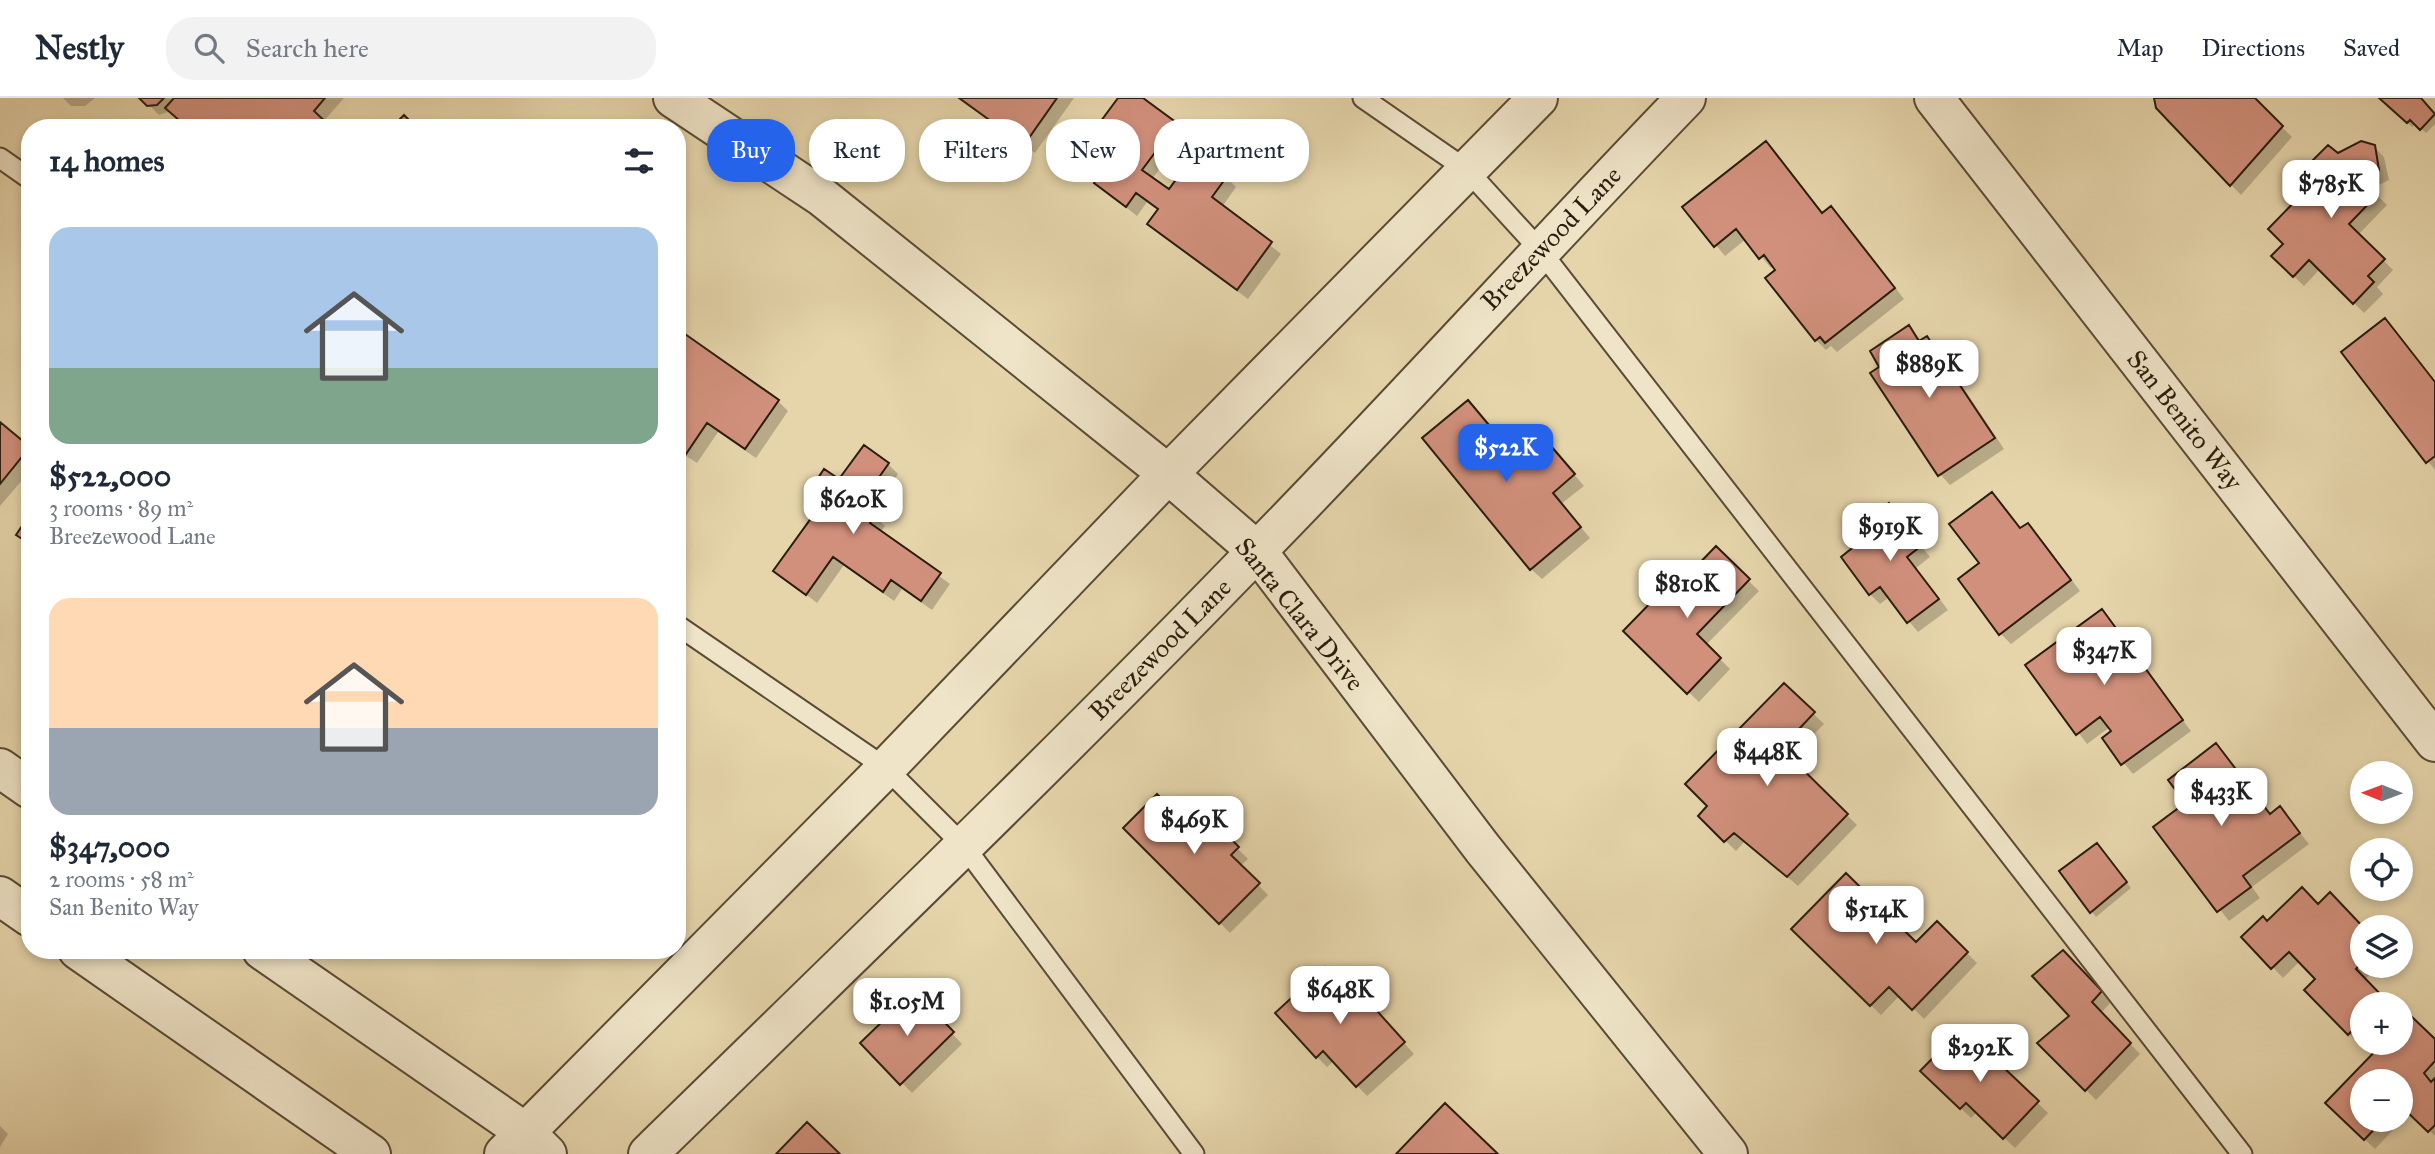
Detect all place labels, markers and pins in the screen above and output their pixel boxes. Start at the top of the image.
pin: $785K [2282,160,2380,220]
pin: $889K [1880,341,1978,400]
pin: $522K [1457,424,1555,484]
pin: $620K [804,476,902,536]
pin: $919K [1841,504,1939,563]
pin: $810K [1638,560,1736,620]
pin: $347K [2055,628,2153,687]
pin: $448K [1718,728,1816,788]
pin: $433K [2172,768,2270,828]
pin: $469K [1145,796,1243,856]
pin: $514K [1827,886,1925,946]
pin: $648K [1291,967,1389,1026]
pin: $1.05M [850,978,964,1038]
pin: $292K [1931,1024,2029,1084]

